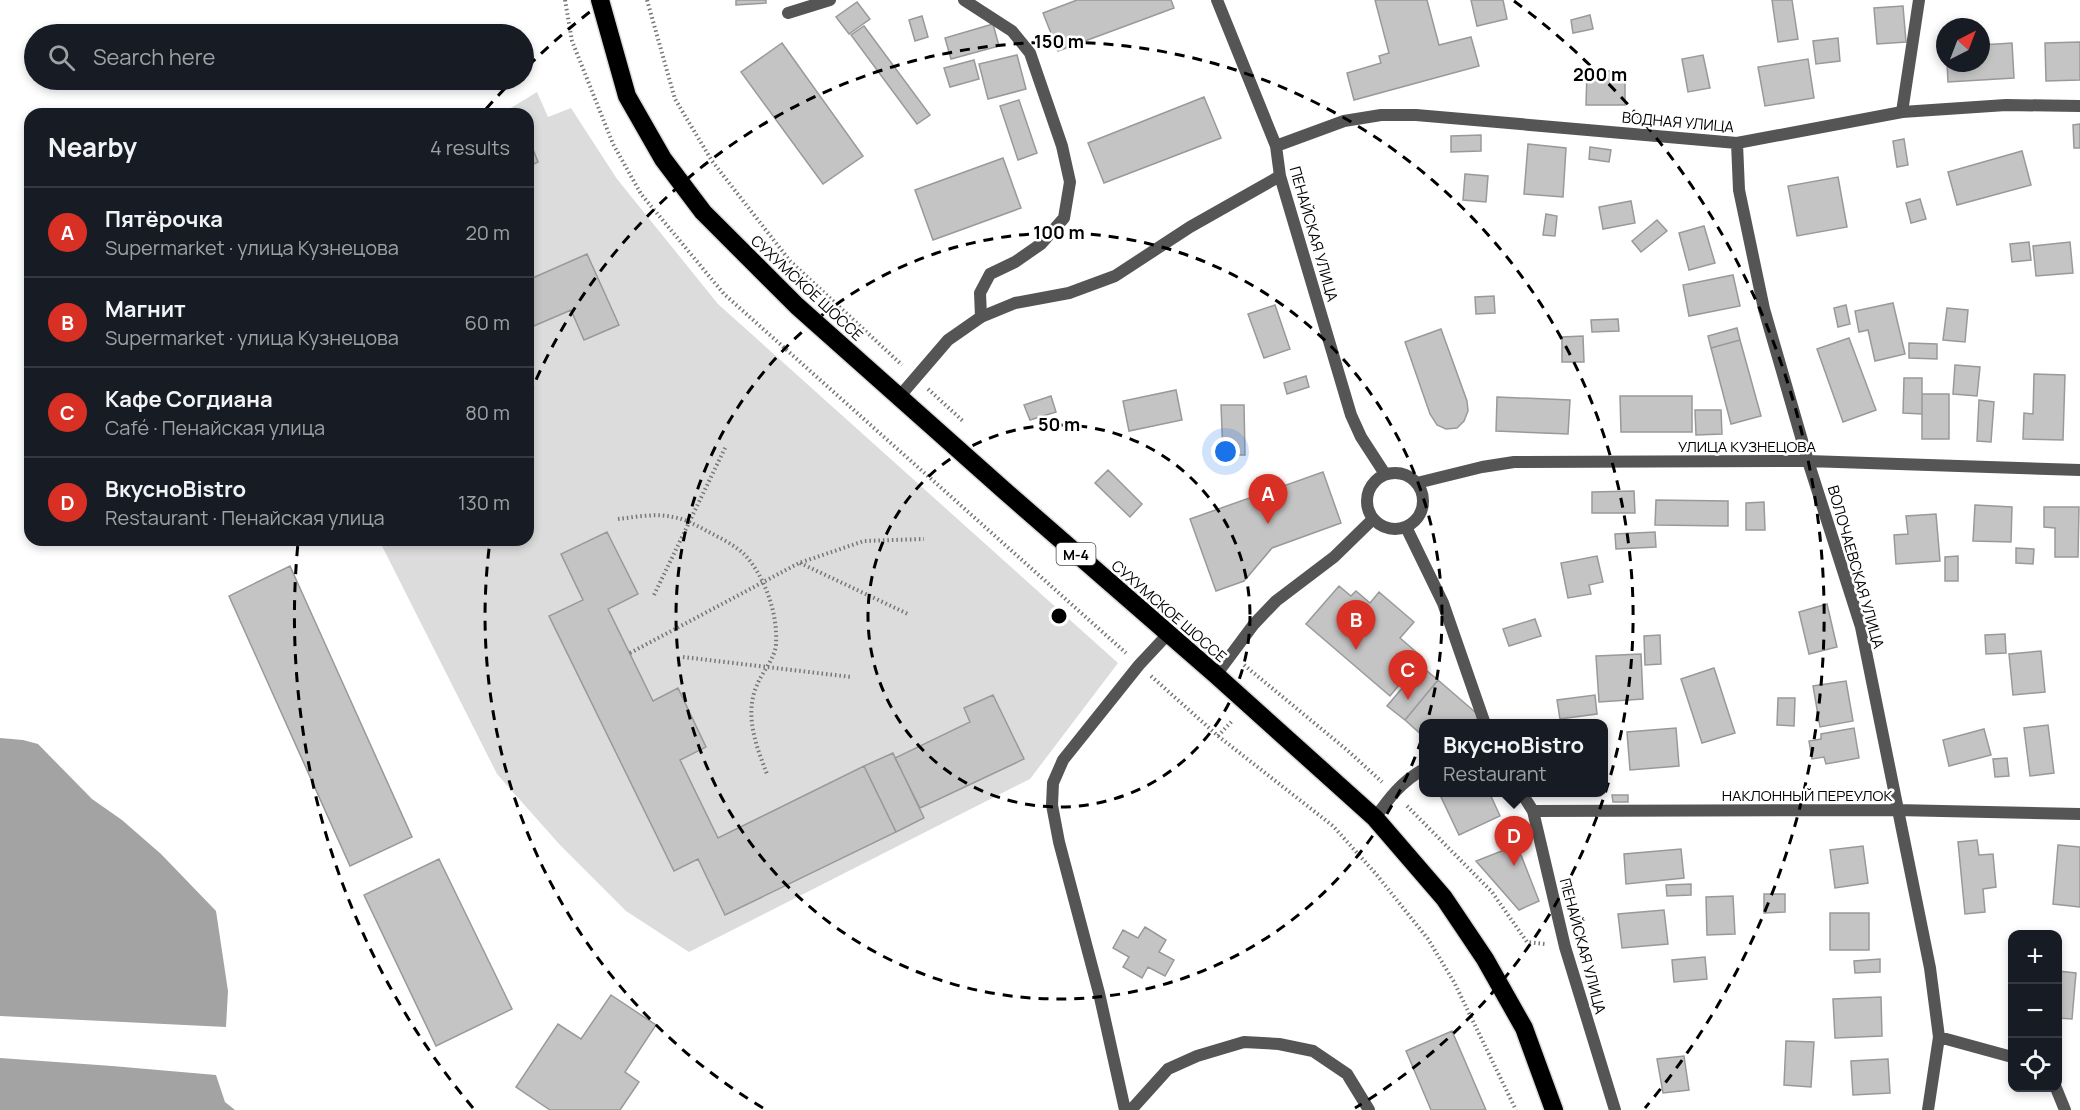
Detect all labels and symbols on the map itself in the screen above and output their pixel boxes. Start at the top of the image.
north arrow [1936,18,1990,72]
text: 150 m [1034,29,1084,53]
text: 200 m [1573,62,1627,86]
street label: ВОДНАЯ УЛИЦА [1621,107,1735,137]
street label: ПЕНАЙСКАЯ УЛИЦА [1285,164,1344,305]
text: 100 m [1033,220,1085,244]
street label: СУХУМСКОЕ ШОССЕ [746,230,868,346]
text: 50 m [1038,412,1080,436]
street label: УЛИЦА КУЗНЕЦОВА [1678,436,1817,457]
your location [1211,437,1240,466]
pin: A [1248,474,1288,524]
street label: ВОЛОЧАЕВСКАЯ УЛИЦА [1823,483,1890,652]
road number: М-4 [1056,543,1096,565]
street label: СУХУМСКОЕ ШОССЕ [1107,555,1231,667]
pin: B [1336,600,1376,650]
centre of rings [1049,606,1069,626]
pin: C [1388,650,1428,700]
street label: НАКЛОННЫЙ ПЕРЕУЛОК [1722,785,1892,806]
pin: D [1494,816,1534,866]
street label: ПЕНАЙСКАЯ УЛИЦА [1555,876,1611,1017]

